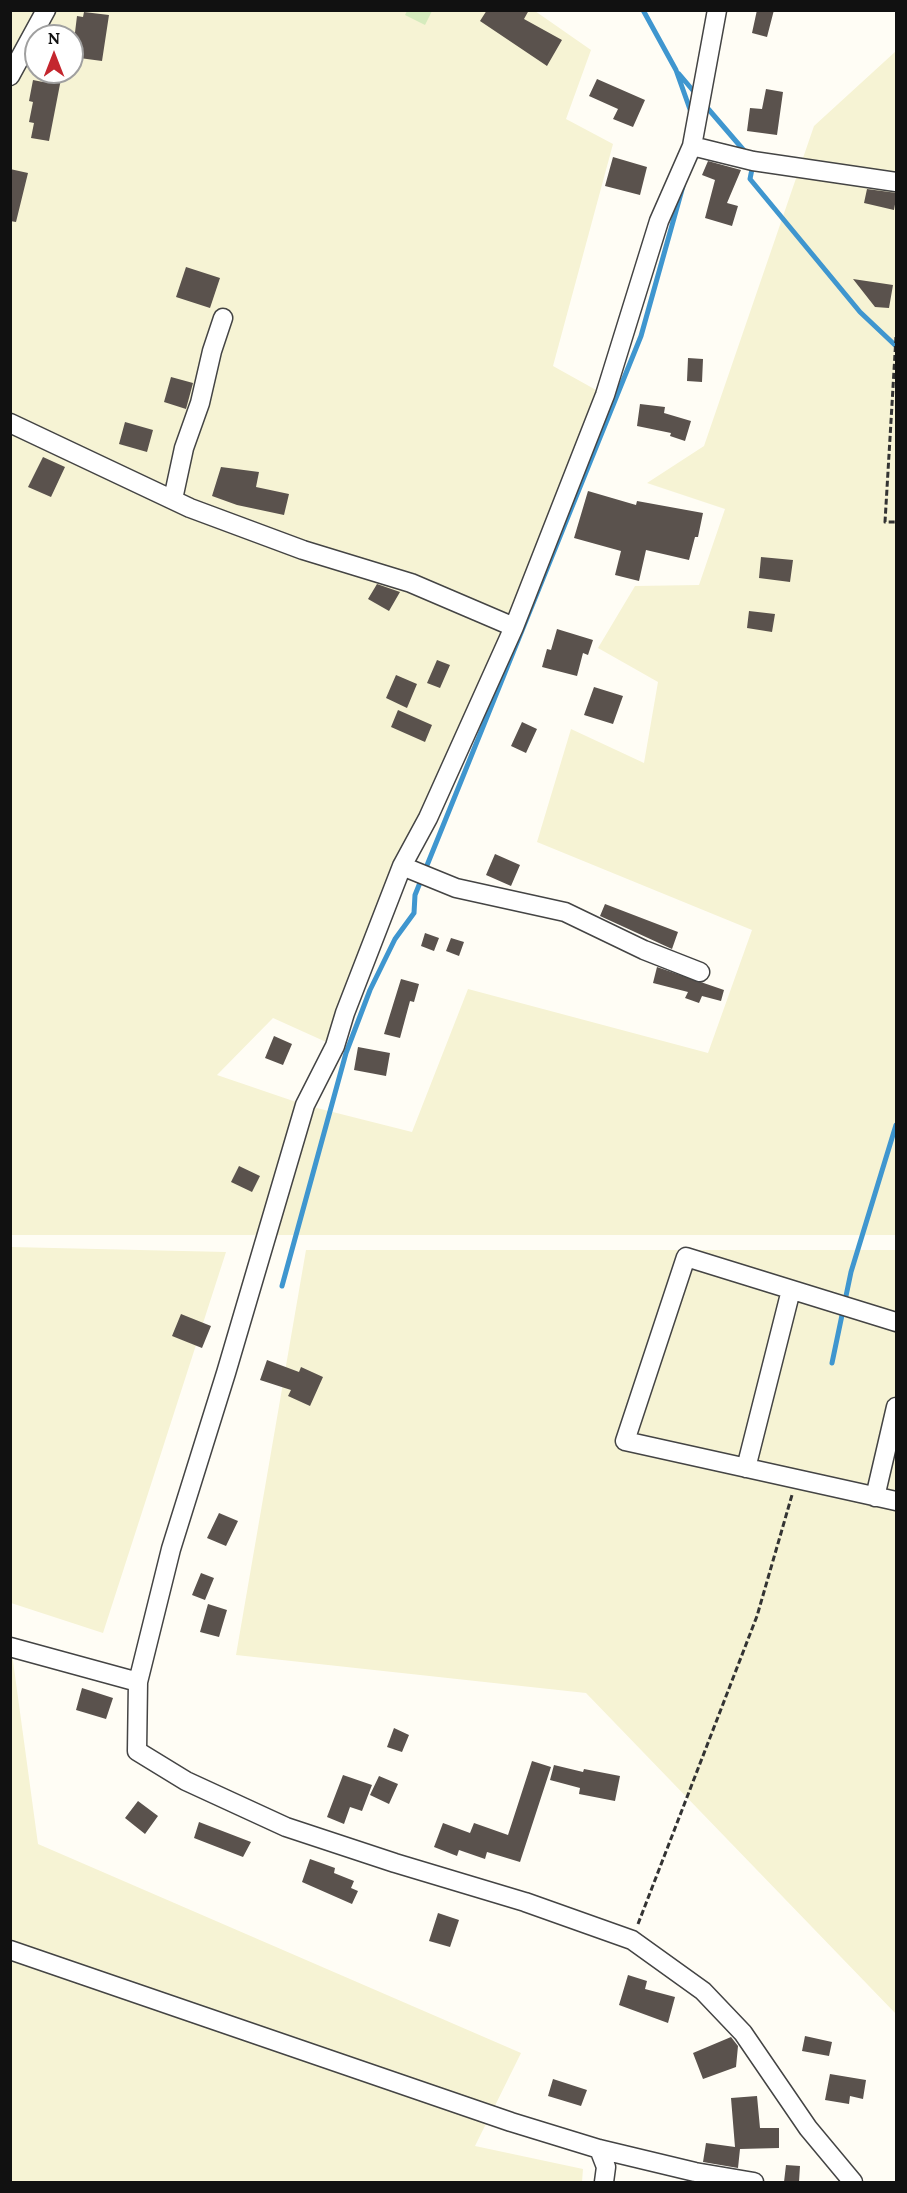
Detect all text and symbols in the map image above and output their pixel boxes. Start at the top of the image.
north arrow [24,24,84,84]
text: N [48,28,60,48]

